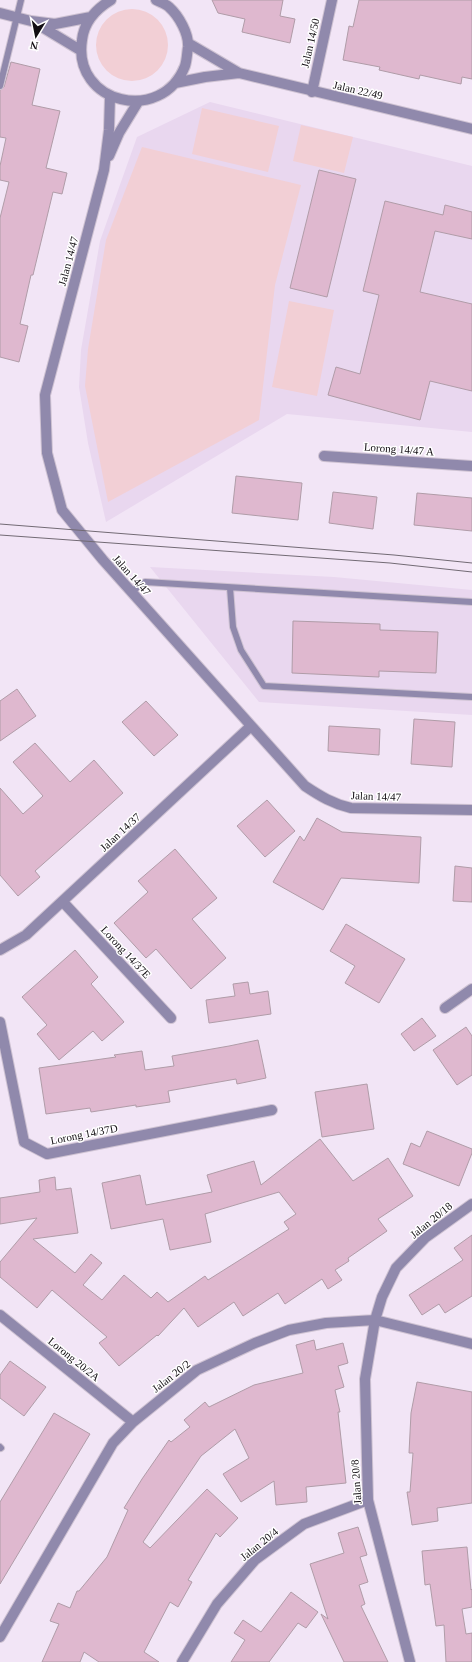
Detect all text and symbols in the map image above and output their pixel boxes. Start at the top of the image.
north arrow [16,16,56,56]
street label: Jalan 14/50 [298,17,322,69]
text: N [29,39,39,52]
street label: Jalan 22/49 [332,78,384,102]
street label: Jalan 14/47 [56,235,80,287]
street label: Lorong 14/47 A [364,441,435,457]
street label: Jalan 14/47 [111,552,154,598]
street label: Jalan 14/47 [351,789,402,803]
street label: Jalan 14/37 [97,810,143,854]
street label: Lorong 14/37E [99,923,153,981]
street label: Lorong 14/37D [49,1122,119,1146]
street label: Jalan 20/18 [408,1199,455,1241]
street label: Lorong 20/2A [46,1335,102,1383]
street label: Jalan 20/2 [150,1357,192,1395]
street label: Jalan 20/8 [348,1459,364,1505]
street label: Jalan 20/4 [238,1525,281,1563]

